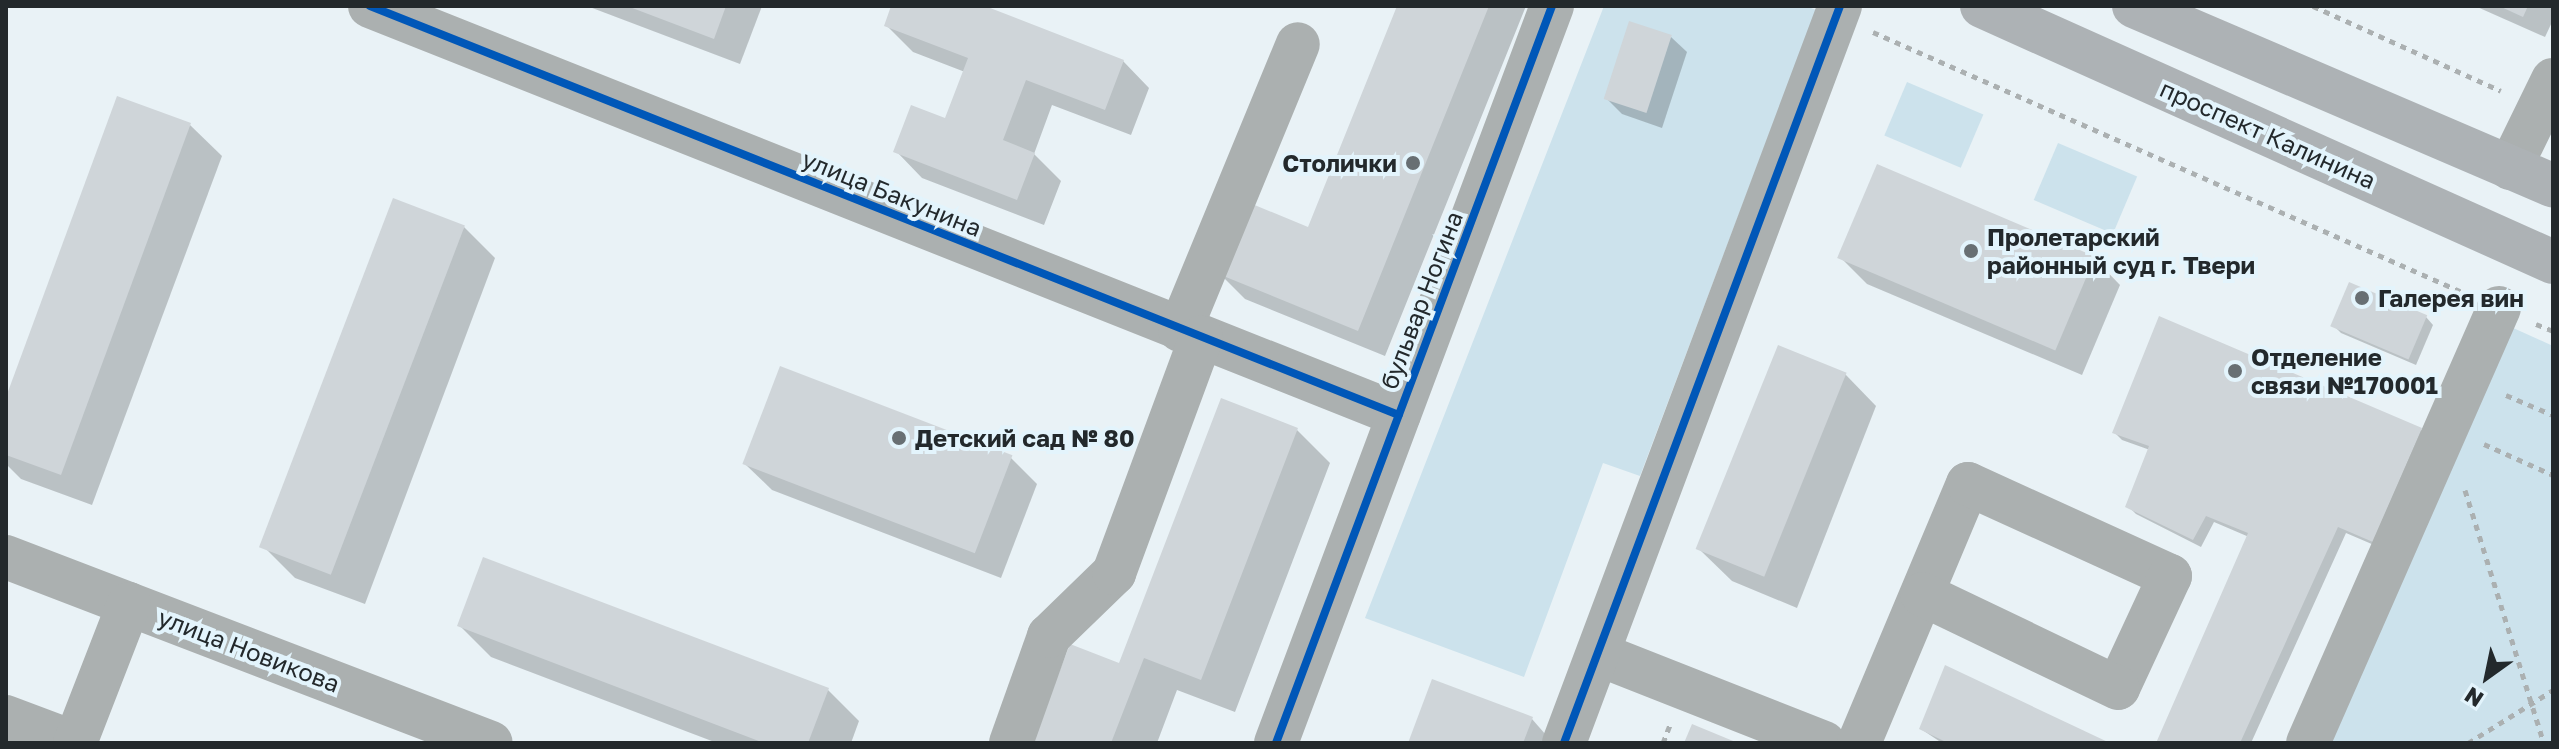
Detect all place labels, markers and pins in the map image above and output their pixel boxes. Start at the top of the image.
place label: Столички [1282,149,1397,177]
marker: Столички [1404,154,1422,172]
place label: Пролетарский районный суд г. Твери [1987,223,2255,279]
marker: Пролетарский районный суд г. Твери [1962,242,1980,260]
place label: Галерея вин [2378,284,2524,312]
marker: Галерея вин [2353,289,2371,307]
place label: Отделение связи №170001 [2251,343,2438,399]
marker: Отделение связи №170001 [2226,362,2244,380]
place label: Детский сад № 80 [915,424,1134,452]
marker: Детский сад № 80 [890,429,908,447]

